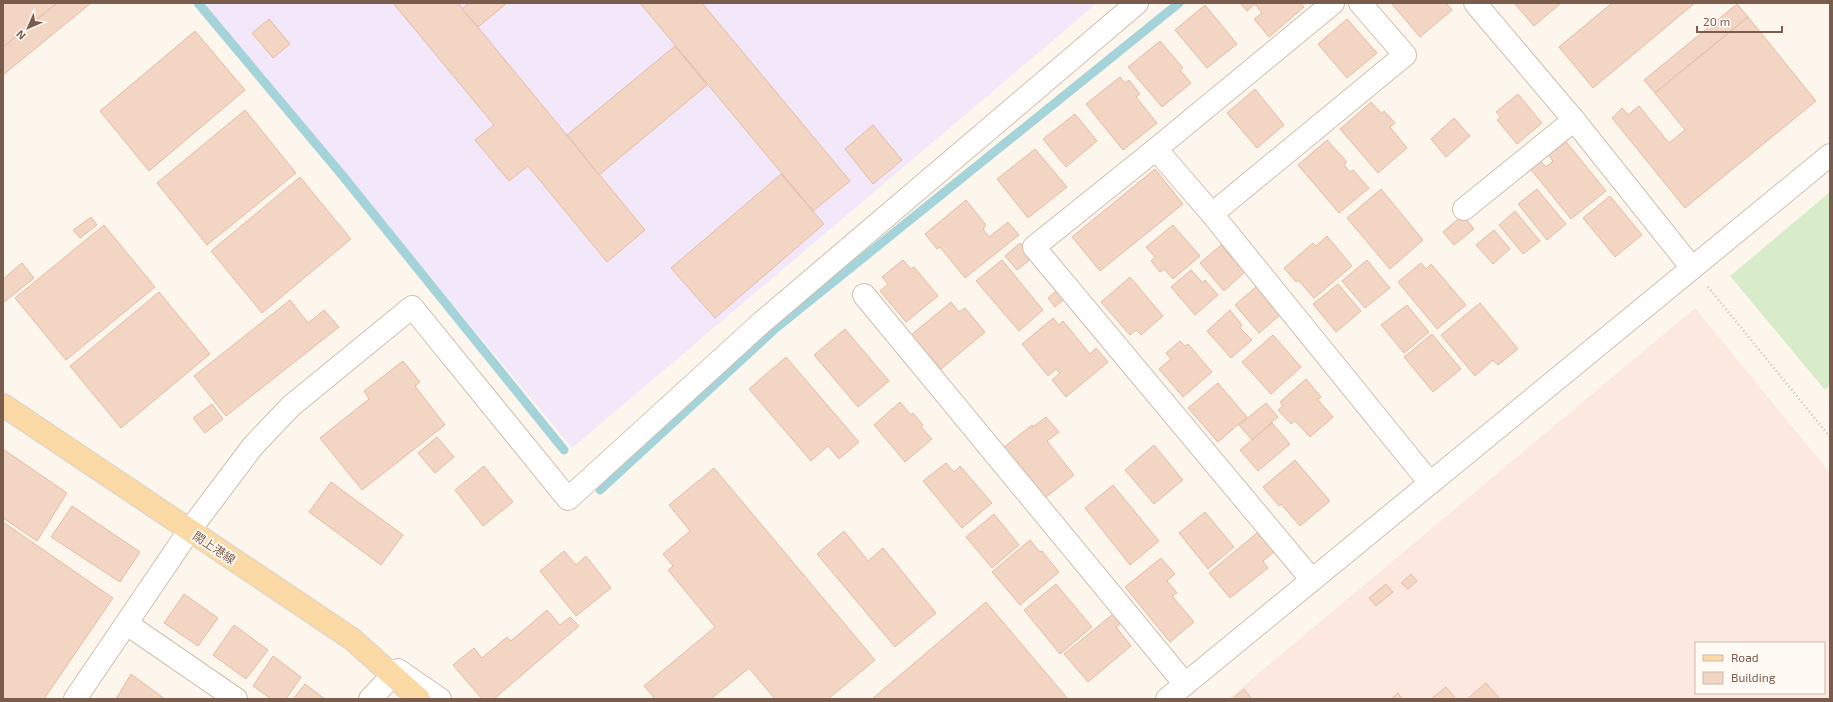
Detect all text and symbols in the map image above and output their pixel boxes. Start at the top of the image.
north arrow [8,8,48,48]
scale bar [1697,8,1782,34]
text: 20 m [1703,14,1730,28]
text: N [13,28,28,43]
street label: 閖上港線 [191,528,238,566]
legend [1695,642,1825,694]
text: Road [1731,650,1759,664]
text: Building [1731,670,1776,684]

